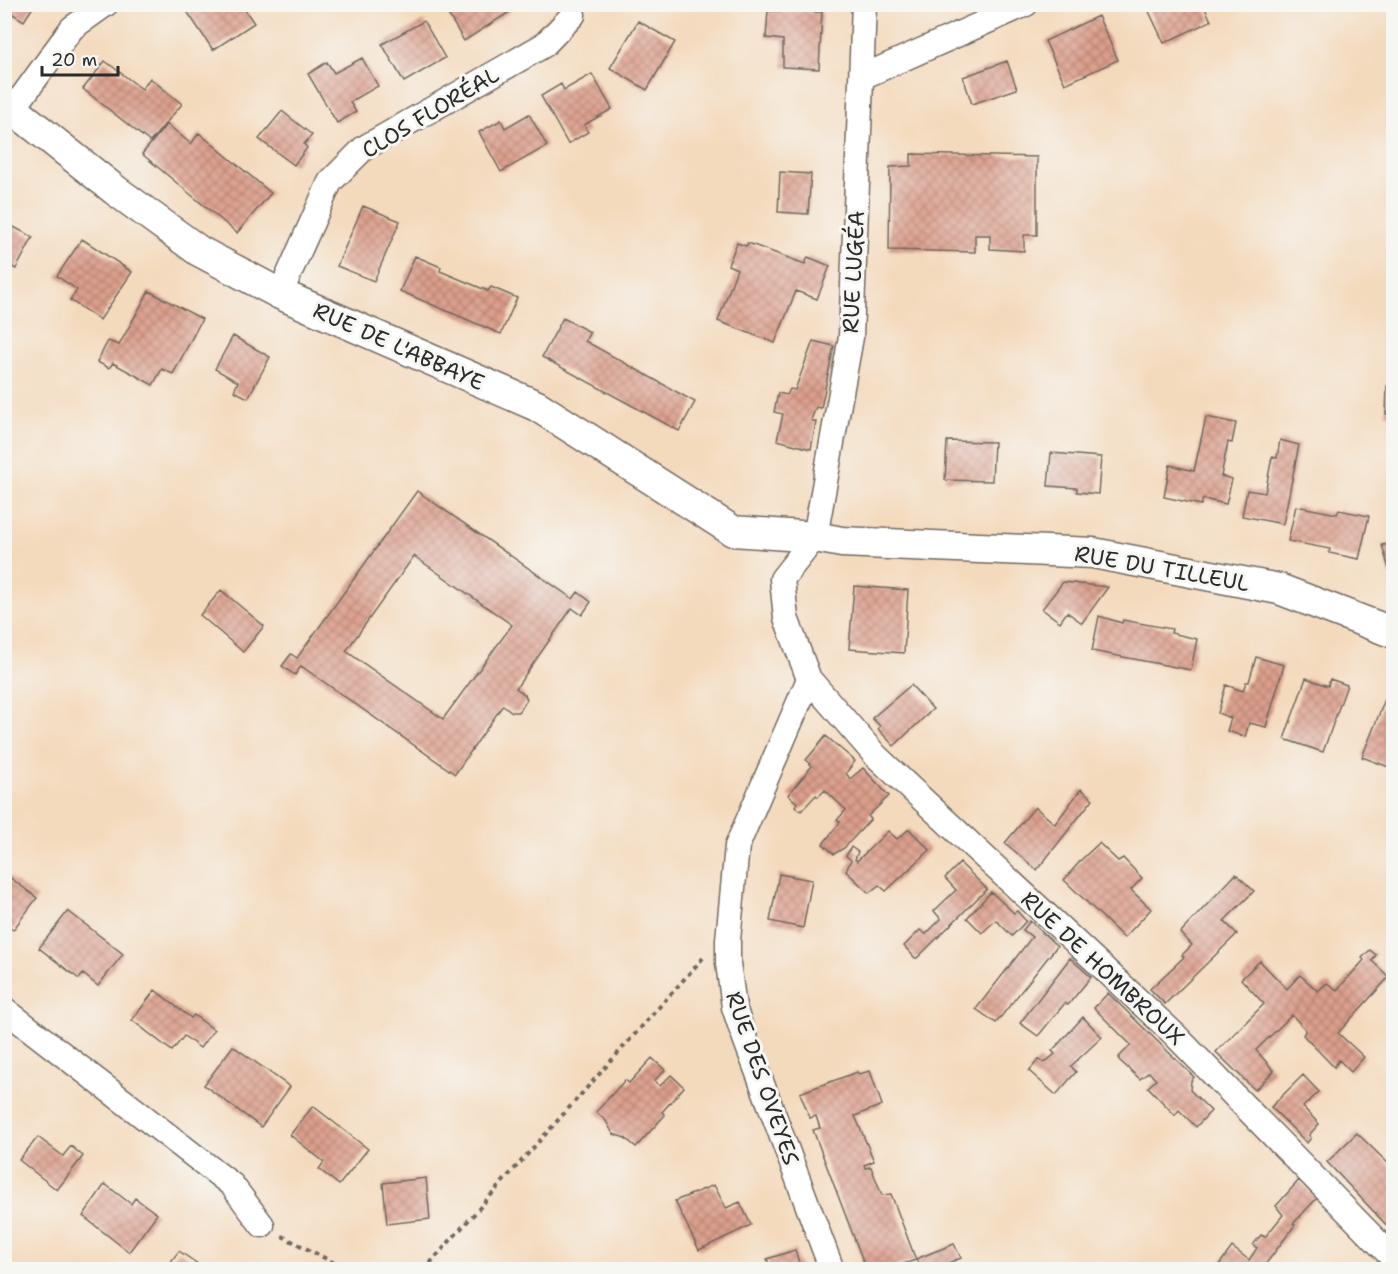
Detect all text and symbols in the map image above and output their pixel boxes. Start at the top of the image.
scale bar [42,39,118,77]
text: 20 m [51,48,97,72]
street label: CLOS FLORÉAL [356,60,504,165]
street label: RUE LUGÉA [836,210,871,334]
street label: RUE DE L'ABBAYE [309,296,489,397]
street label: RUE DU TILLEUL [1072,539,1252,598]
street label: RUE DE HOMBROUX [1015,885,1191,1052]
street label: RUE DES OVEYES [719,988,806,1169]

